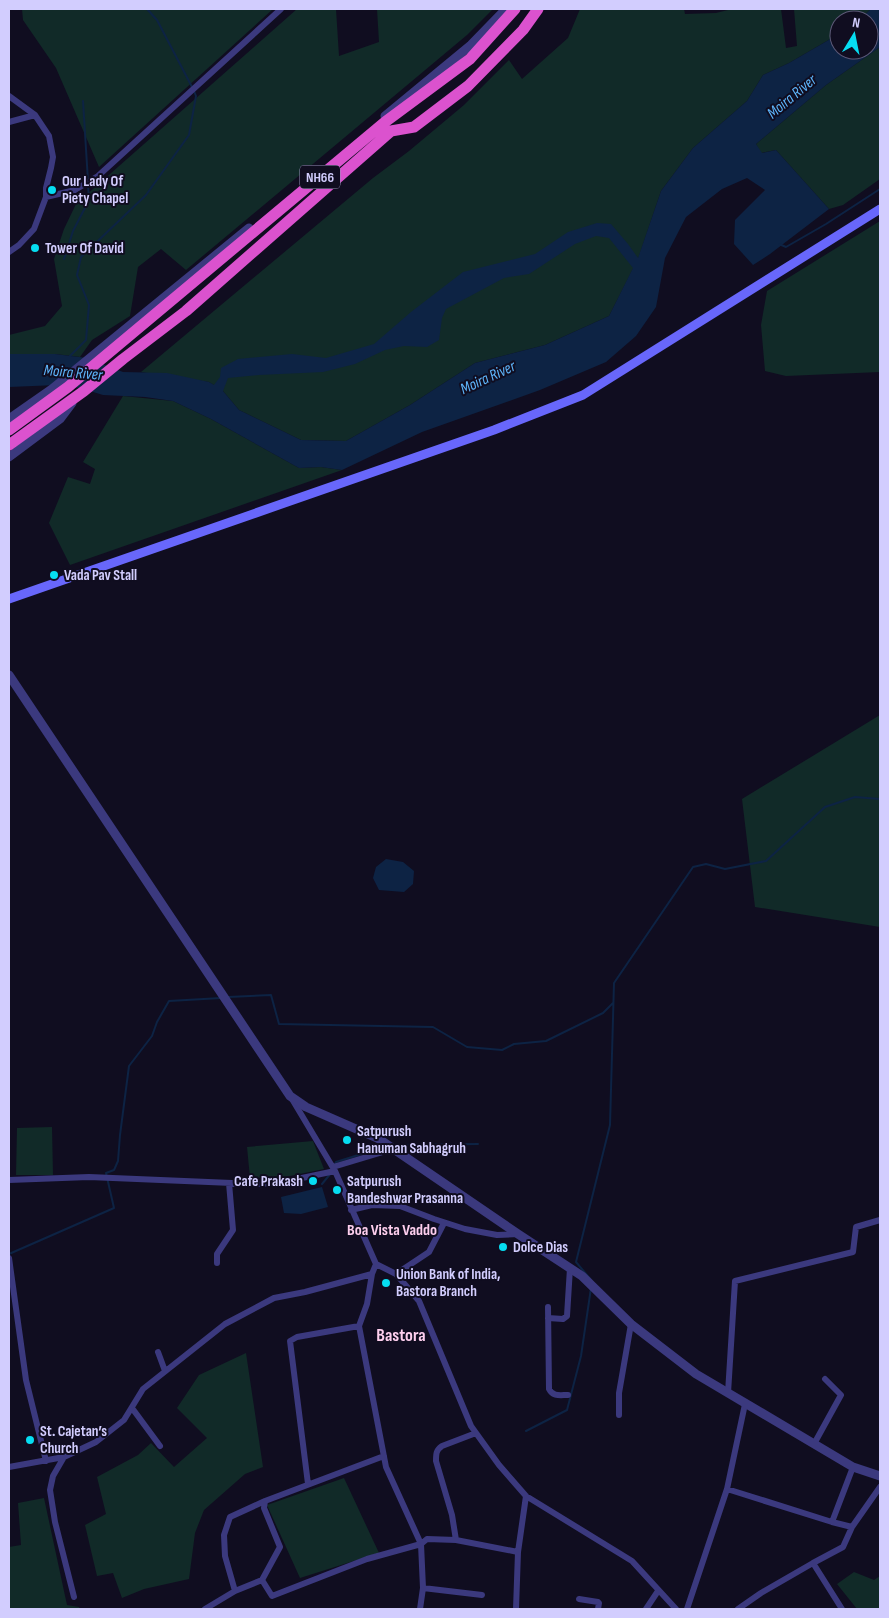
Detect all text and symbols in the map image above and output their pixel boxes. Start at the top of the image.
north arrow [829,10,879,60]
text: N [851,14,861,32]
water label: Moira River [763,71,821,123]
road number: NH66 [300,166,340,188]
place label: Our Lady Of Piety Chapel [62,172,128,208]
marker: Our Lady Of Piety Chapel [46,184,58,196]
place label: Tower Of David [45,239,124,258]
marker: Tower Of David [29,242,41,254]
water label: Moira River [457,357,519,399]
water label: Moira River [43,361,104,385]
place label: Vada Pav Stall [64,566,137,585]
marker: Vada Pav Stall [48,569,60,581]
place label: Satpurush Hanuman Sabhagruh [357,1122,466,1158]
marker: Satpurush Hanuman Sabhagruh [341,1134,353,1146]
place label: Cafe Prakash [234,1172,303,1191]
place label: Satpurush Bandeshwar Prasanna [347,1172,463,1208]
marker: Cafe Prakash [307,1175,319,1187]
marker: Satpurush Bandeshwar Prasanna [331,1184,343,1196]
district label: Boa Vista Vaddo [347,1221,437,1240]
place label: Dolce Dias [513,1238,568,1257]
marker: Dolce Dias [497,1241,509,1253]
place label: Union Bank of India, Bastora Branch [396,1265,501,1301]
marker: Union Bank of India, Bastora Branch [380,1277,392,1289]
district label: Bastora [376,1325,426,1346]
place label: St. Cajetan’s Church [40,1422,107,1458]
marker: St. Cajetan’s Church [24,1434,36,1446]

